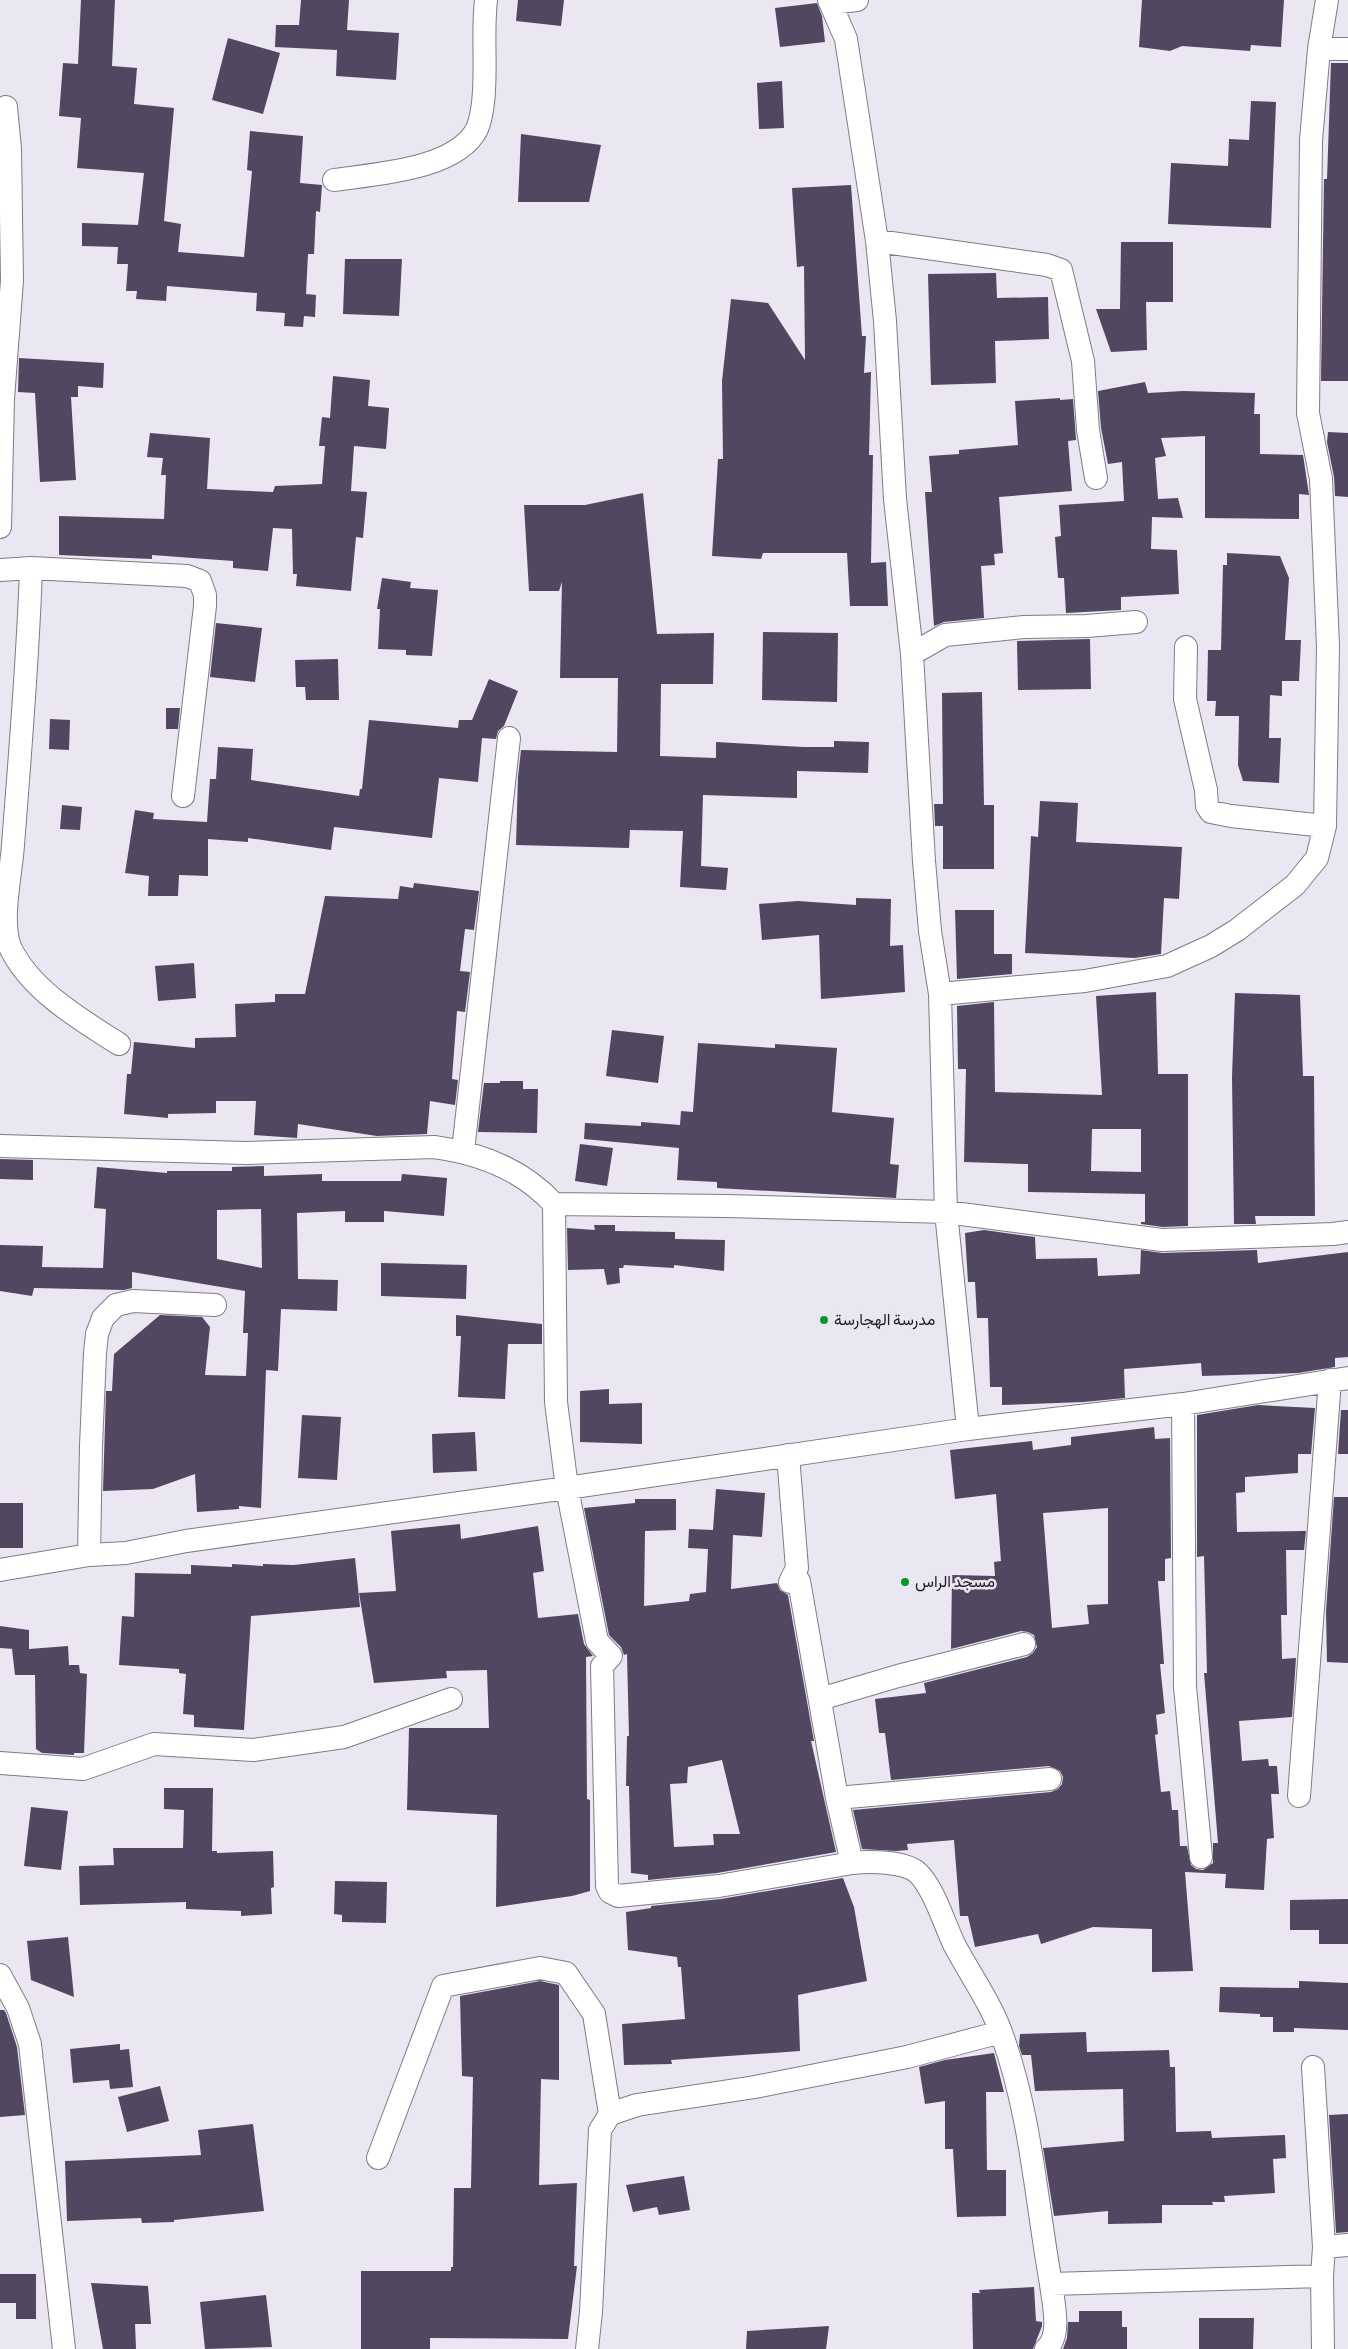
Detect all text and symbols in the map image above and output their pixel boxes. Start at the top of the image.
place label: مدرسة الهجارسة [834,1311,935,1330]
marker: مدرسة الهجارسة [818,1314,830,1326]
place label: مسجد الراس [915,1573,995,1592]
marker: مسجد الراس [899,1576,911,1588]

